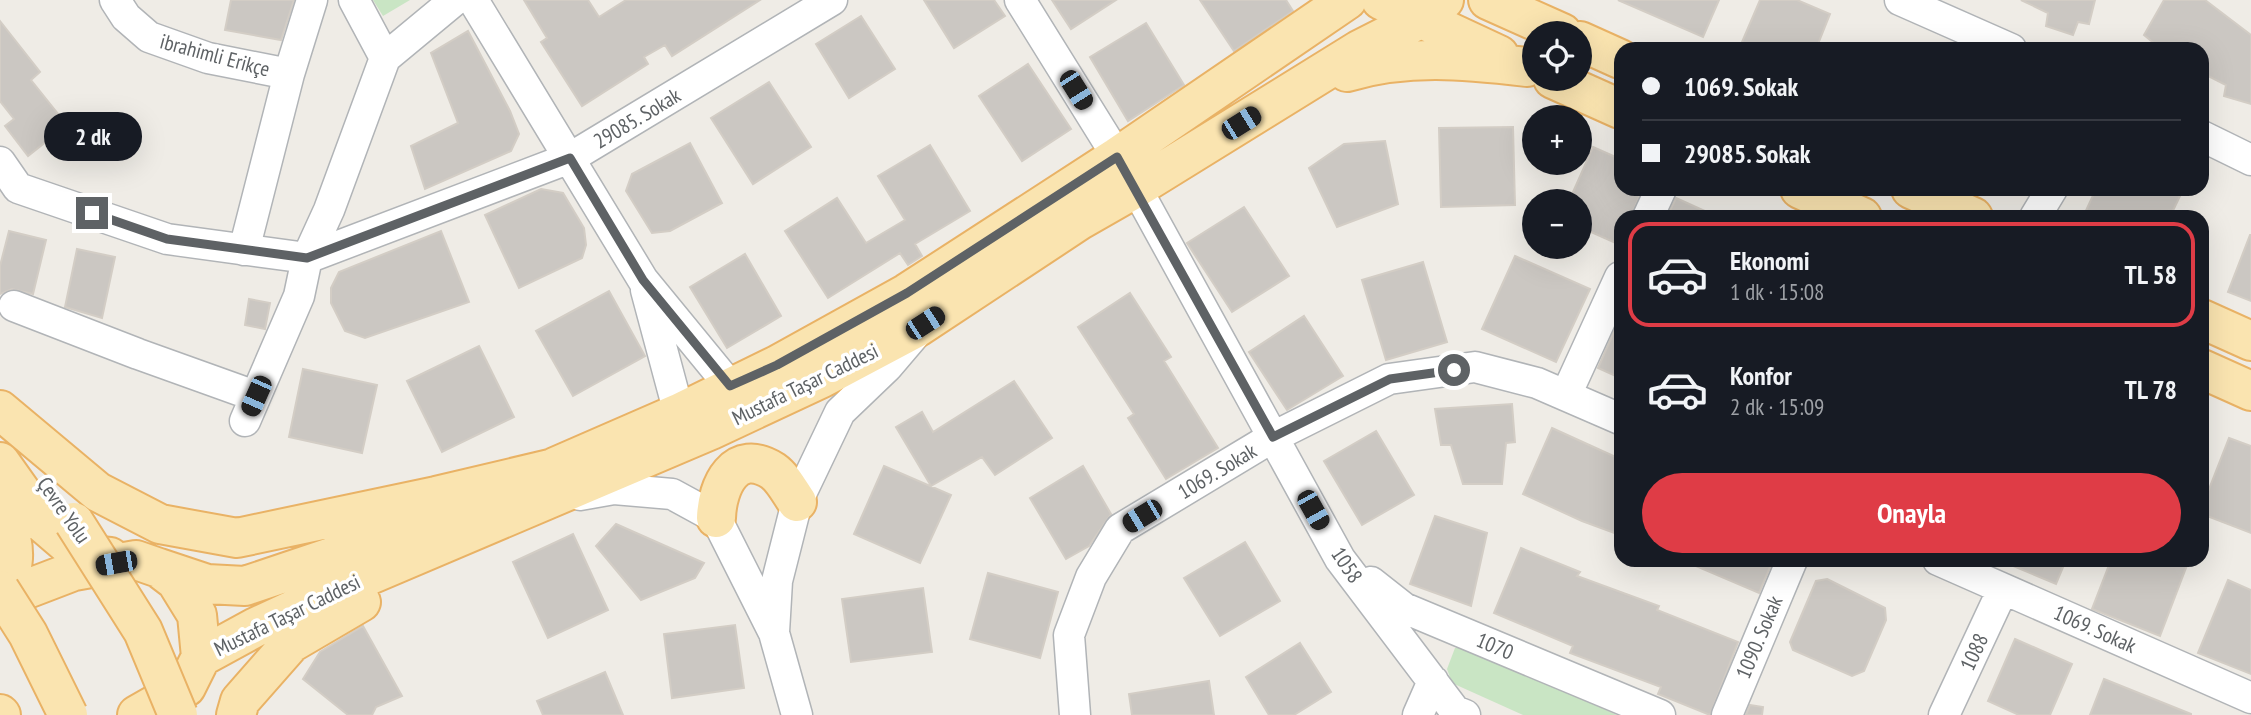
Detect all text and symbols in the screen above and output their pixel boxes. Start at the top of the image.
map controls [1522,21,1592,259]
button: locate [1522,21,1592,91]
street label: ibrahimli Erikçe [157,27,273,83]
car [1056,67,1097,113]
text: 1069. Sokak [1684,70,1798,103]
street label: 29085. Sokak [589,81,685,155]
car [1218,103,1265,143]
button: + [1522,105,1592,175]
callout: 2 dk [43,111,141,160]
text: 2 dk [75,122,111,151]
text: 29085. Sokak [1684,137,1811,170]
button: − [1522,189,1592,259]
route end [76,197,108,229]
icon: car [1646,243,1709,306]
text: Ekonomi [1730,244,1810,277]
text: TL 58 [2125,258,2177,291]
text: 1 dk · 15:08 [1730,277,1824,306]
car [902,303,949,343]
street label: Mustafa Taşar Caddesi [727,337,883,431]
route start [1438,354,1470,386]
icon: car [1646,358,1709,421]
text: Konfor [1730,359,1792,392]
car [238,373,275,419]
text: TL 78 [2125,373,2177,406]
text: 2 dk · 15:09 [1730,392,1824,421]
street label: 1069. Sokak [1173,437,1261,505]
street label: Çevre Yolu [31,472,97,548]
button: Onayla [1642,473,2181,553]
car [1294,487,1333,533]
car [1119,496,1166,536]
street label: 1058 [1325,542,1369,588]
car [94,549,139,577]
street label: Mustafa Taşar Caddesi [209,568,365,662]
street label: 1090. Sokak [1730,592,1788,682]
street label: 1069. Sokak [2050,599,2140,659]
street label: 1070 [1472,626,1518,666]
street label: 1088 [1954,629,1994,675]

